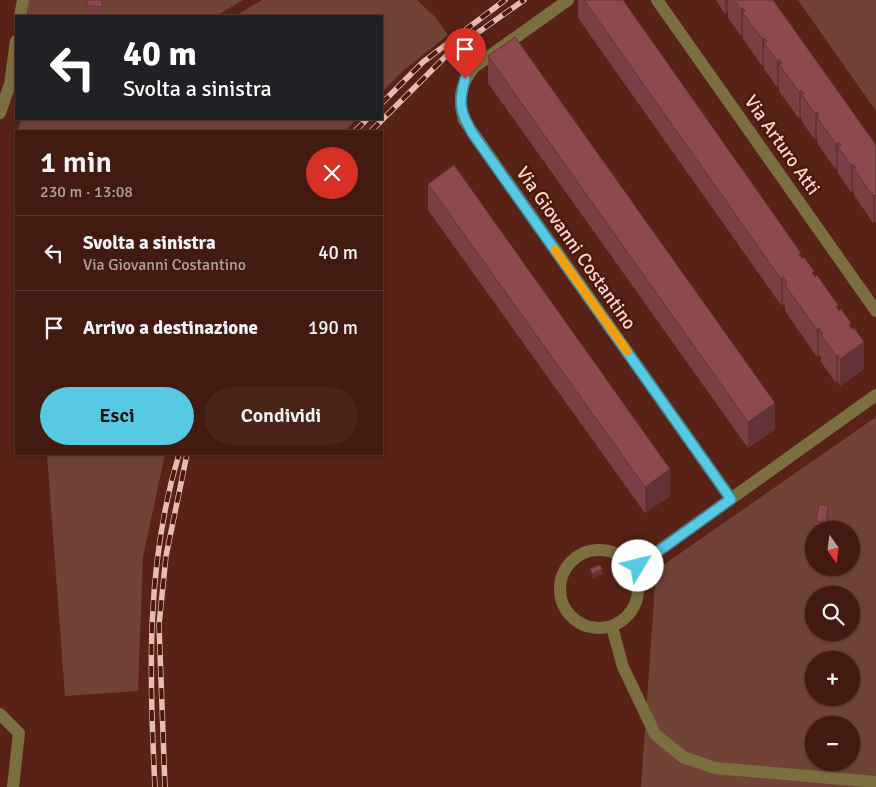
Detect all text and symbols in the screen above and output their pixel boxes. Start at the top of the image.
pin [444,28,486,79]
text: 40 m [123,32,197,75]
icon: left [40,35,105,100]
icon: arrive [451,35,479,63]
text: Svolta a sinistra [123,75,272,102]
street label: Via Arturo Atti [739,90,825,200]
text: 1 min [40,144,112,181]
button: close [306,147,358,199]
street label: Via Giovanni Costantino [511,162,641,334]
text: 230 m · 13:08 [40,182,133,202]
text: Svolta a sinistra [83,231,216,255]
icon: left [40,239,68,267]
text: 40 m [318,241,358,265]
text: Via Giovanni Costantino [83,255,246,275]
icon: arrive [40,314,68,342]
text: Arrivo a destinazione [83,316,258,340]
text: 190 m [308,316,358,340]
button: Esci [40,387,194,445]
button: Condividi [204,387,358,445]
north arrow [805,521,860,576]
map controls [805,521,860,771]
position arrow [611,539,663,591]
button: search [805,586,860,641]
button: + [805,651,860,706]
button: − [805,716,860,771]

